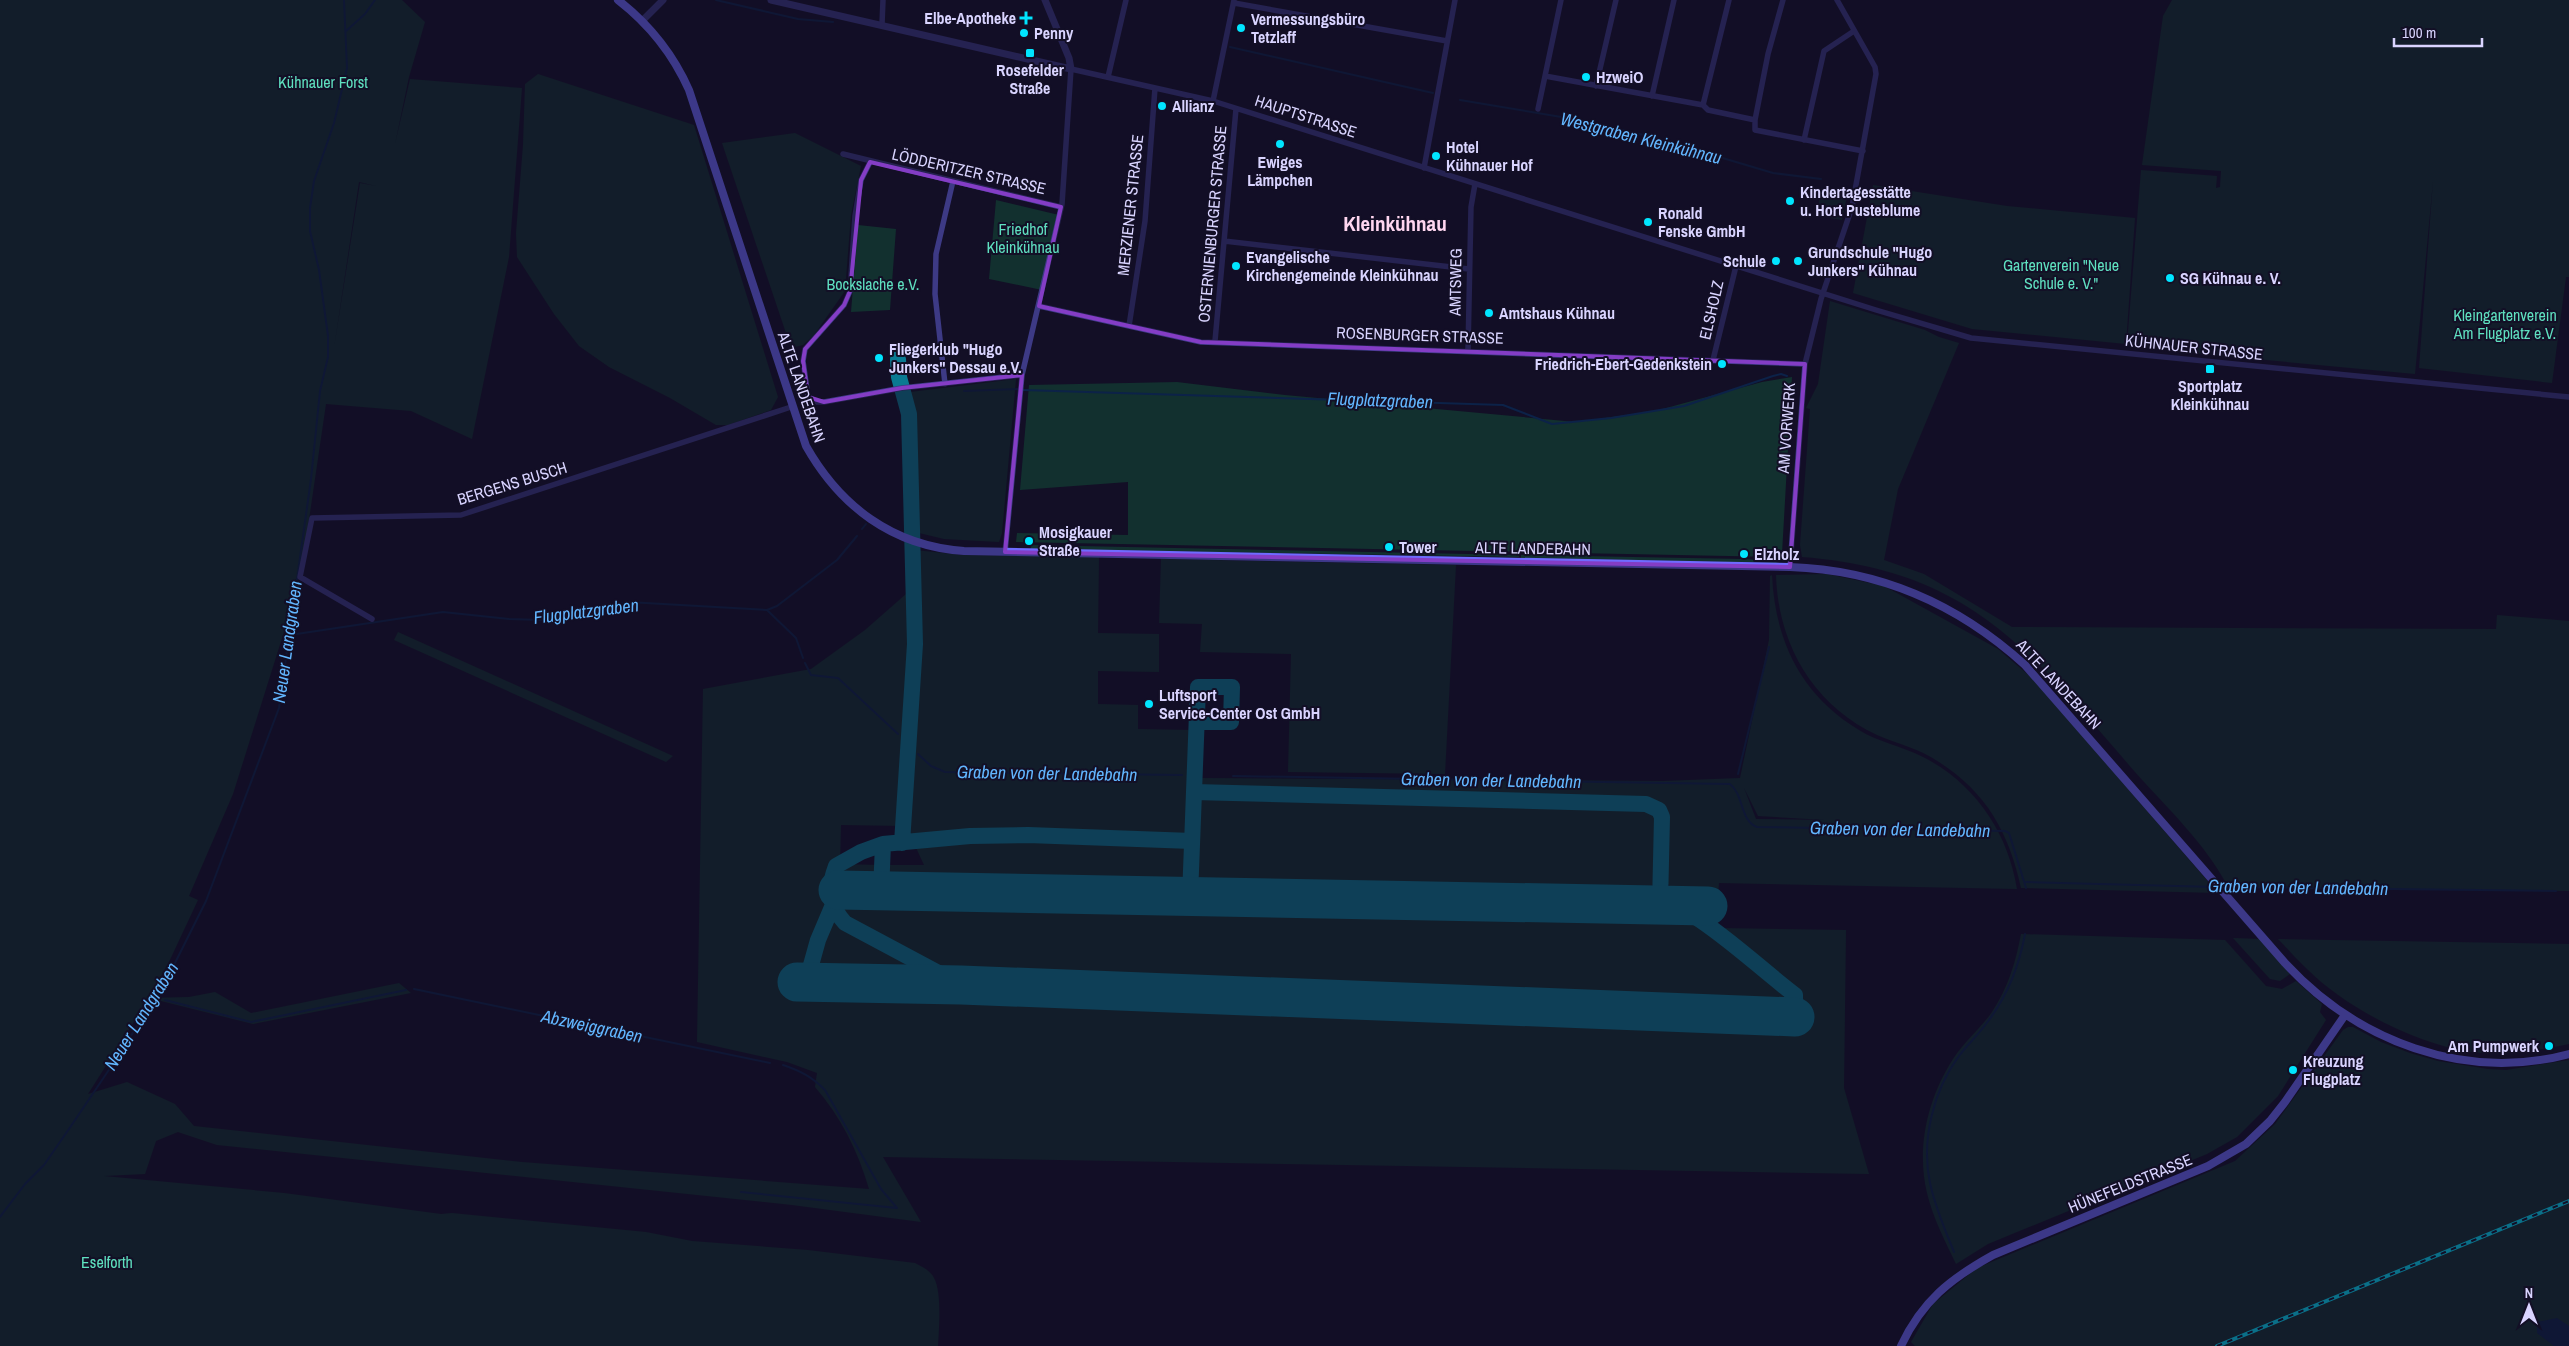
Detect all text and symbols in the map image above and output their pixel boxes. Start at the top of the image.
place label: Elbe-Apotheke [924,7,1016,29]
place label: Vermessungsbüro Tetzlaff [1251,8,1365,48]
marker: Elbe-Apotheke [1020,12,1032,24]
scale bar [2394,15,2482,47]
place label: Penny [1034,22,1074,44]
marker: Vermessungsbüro Tetzlaff [1235,22,1247,34]
text: 100 m [2402,22,2436,43]
marker: Penny [1018,27,1030,39]
marker: Rosefelder Straße [1024,47,1036,59]
place label: Rosefelder Straße [996,59,1065,99]
place label: HzweiO [1596,66,1643,88]
park label: Kühnauer Forst [278,71,368,93]
marker: HzweiO [1580,71,1592,83]
street label: HAUPTSTRASSE [1252,89,1360,143]
place label: Allianz [1172,95,1215,117]
marker: Allianz [1156,100,1168,112]
water label: Westgraben Kleinkühnau [1558,106,1724,170]
street label: OSTERNIENBURGER STRASSE [1192,125,1232,323]
street label: MERZIENER STRASSE [1112,133,1148,277]
place label: Hotel Kühnauer Hof [1446,136,1533,176]
marker: Ewiges Lämpchen [1274,138,1286,150]
street label: LÖDDERITZER STRASSE [890,143,1048,199]
marker: Hotel Kühnauer Hof [1430,150,1442,162]
place label: Ewiges Lämpchen [1247,151,1313,191]
place label: Kindertagesstätte u. Hort Pusteblume [1800,181,1920,221]
marker: Kindertagesstätte u. Hort Pusteblume [1784,195,1796,207]
place label: Ronald Fenske GmbH [1658,202,1746,242]
district label: Kleinkühnau [1343,209,1447,238]
marker: Ronald Fenske GmbH [1642,216,1654,228]
park label: Friedhof Kleinkühnau [987,218,1059,258]
place label: Grundschule "Hugo Junkers" Kühnau [1808,241,1932,281]
place label: Evangelische Kirchengemeinde Kleinkühnau [1246,246,1438,286]
street label: AMTSWEG [1443,248,1467,317]
place label: Schule [1723,250,1766,272]
park label: Gartenverein "Neue Schule e. V." [2003,254,2119,294]
marker: Schule [1770,255,1782,267]
marker: Grundschule "Hugo Junkers" Kühnau [1792,255,1804,267]
marker: Evangelische Kirchengemeinde Kleinkühnau [1230,260,1242,272]
place label: SG Kühnau e. V. [2180,267,2281,289]
marker: SG Kühnau e. V. [2164,272,2176,284]
park label: Bockslache e.V. [827,273,919,295]
street label: ELSHOLZ [1694,278,1728,342]
place label: Amtshaus Kühnau [1499,302,1615,324]
park label: Kleingartenverein Am Flugplatz e.V. [2453,304,2557,344]
marker: Amtshaus Kühnau [1483,307,1495,319]
street label: ROSENBURGER STRASSE [1336,321,1504,349]
street label: ALTE LANDEBAHN [772,328,831,445]
street label: KÜHNAUER STRASSE [2124,329,2264,365]
place label: Fliegerklub "Hugo Junkers" Dessau e.V. [889,338,1022,378]
marker: Fliegerklub "Hugo Junkers" Dessau e.V. [873,352,885,364]
place label: Friedrich-Ebert-Gedenkstein [1535,353,1712,375]
marker: Friedrich-Ebert-Gedenkstein [1716,358,1728,370]
marker: Sportplatz Kleinkühnau [2204,363,2216,375]
place label: Sportplatz Kleinkühnau [2171,375,2249,415]
street label: AM VORWERK [1772,382,1800,475]
water label: Flugplatzgraben [1327,386,1433,414]
street label: BERGENS BUSCH [454,456,570,510]
place label: Mosigkauer Straße [1039,521,1113,561]
marker: Mosigkauer Straße [1023,535,1035,547]
place label: Tower [1399,536,1438,558]
street label: ALTE LANDEBAHN [1474,536,1591,560]
marker: Tower [1383,541,1395,553]
place label: Elzholz [1754,543,1800,565]
marker: Elzholz [1738,548,1750,560]
water label: Neuer Landgraben [266,579,308,705]
water label: Flugplatzgraben [532,592,640,630]
street label: ALTE LANDEBAHN [2011,633,2106,734]
place label: Luftsport Service-Center Ost GmbH [1159,684,1320,724]
marker: Luftsport Service-Center Ost GmbH [1143,698,1155,710]
water label: Graben von der Landebahn [957,759,1137,787]
water label: Graben von der Landebahn [1401,766,1581,794]
water label: Graben von der Landebahn [1810,815,1990,843]
water label: Graben von der Landebahn [2208,873,2388,901]
water label: Neuer Landgraben [98,957,184,1075]
water label: Abzweiggraben [538,1003,645,1049]
place label: Am Pumpwerk [2448,1035,2540,1057]
marker: Am Pumpwerk [2543,1040,2555,1052]
place label: Kreuzung Flugplatz [2303,1050,2364,1090]
marker: Kreuzung Flugplatz [2287,1064,2299,1076]
street label: HÜNEFELDSTRASSE [2065,1148,2195,1218]
park label: Eselforth [81,1251,133,1273]
north arrow [2504,1281,2554,1331]
text: N [2525,1284,2533,1302]

